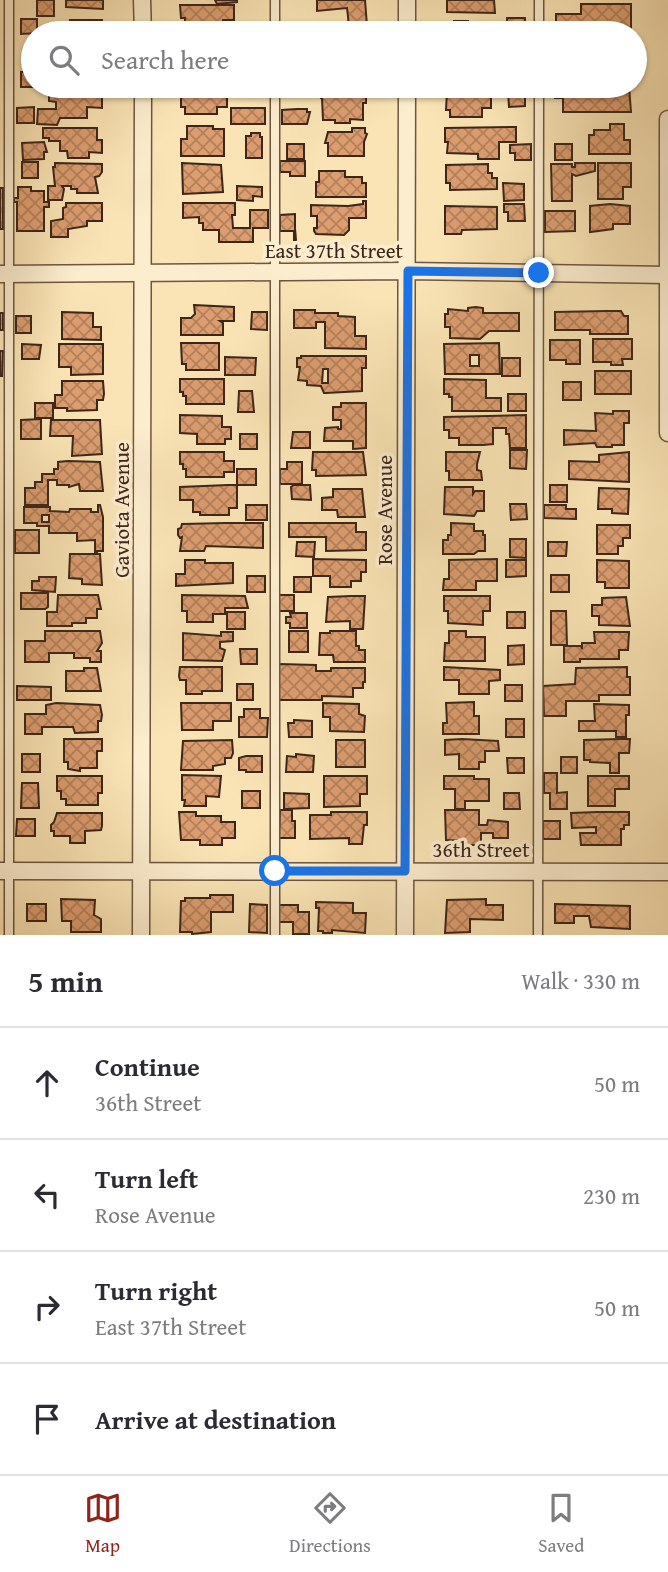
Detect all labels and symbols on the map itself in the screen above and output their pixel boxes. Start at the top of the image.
street label: East 37th Street [265,235,404,266]
route end [523,257,554,288]
street label: Gaviota Avenue [106,442,137,578]
street label: Rose Avenue [369,455,400,565]
street label: 36th Street [432,834,530,865]
route start [259,855,290,886]

